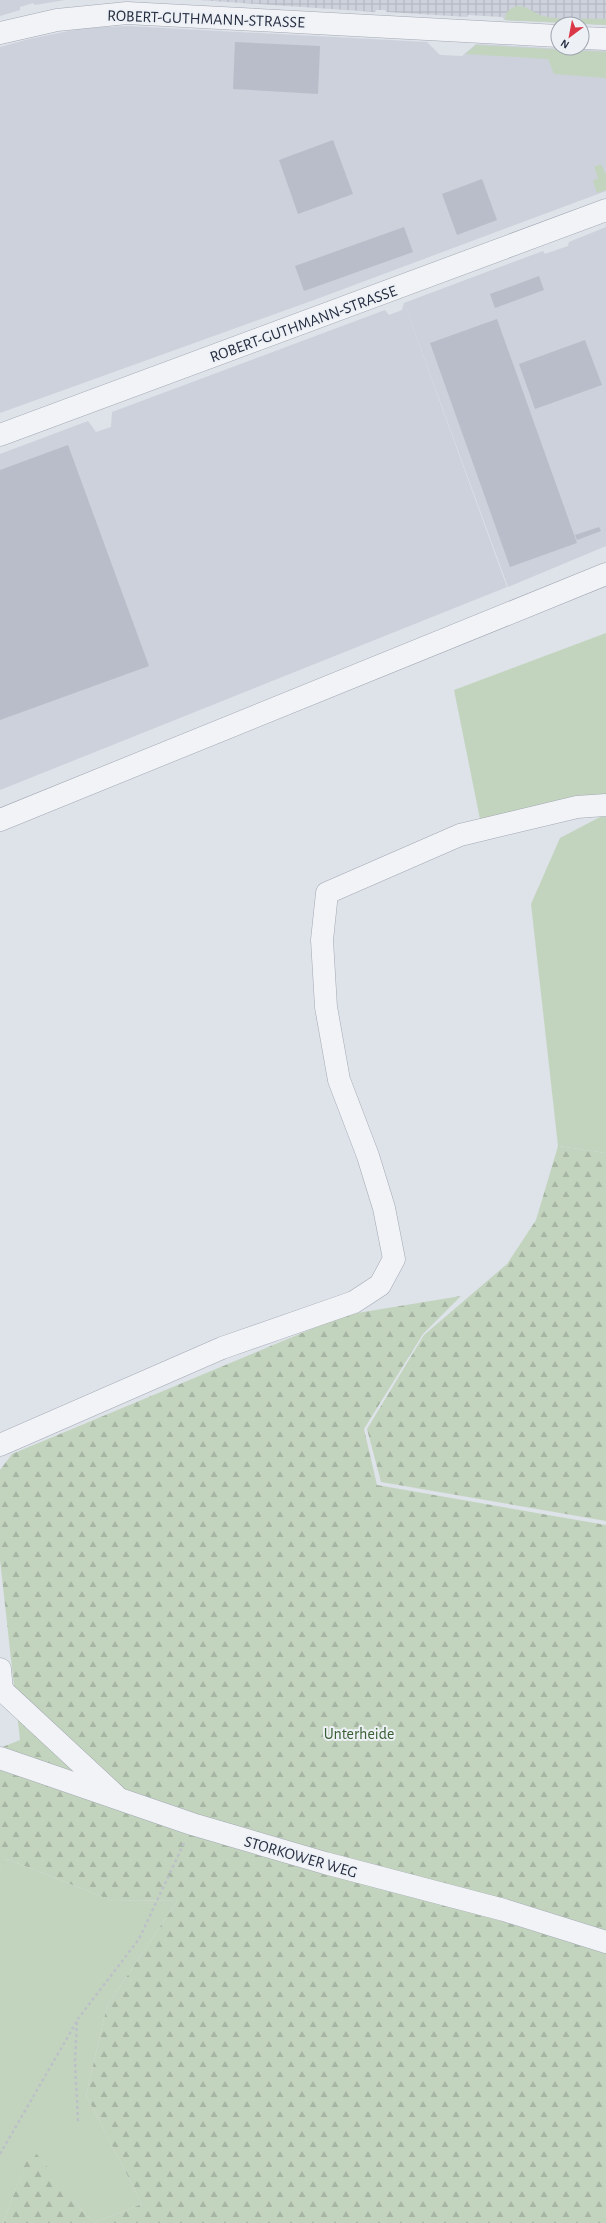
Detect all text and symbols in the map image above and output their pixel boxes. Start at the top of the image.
street label: ROBERT-GUTHMANN-STRASSE [107,8,305,30]
north arrow [550,16,590,56]
text: N [559,37,571,51]
street label: ROBERT-GUTHMANN-STRASSE [208,283,399,365]
park label: Unterheide [324,1726,394,1742]
street label: STORKOWER WEG [242,1833,359,1881]

